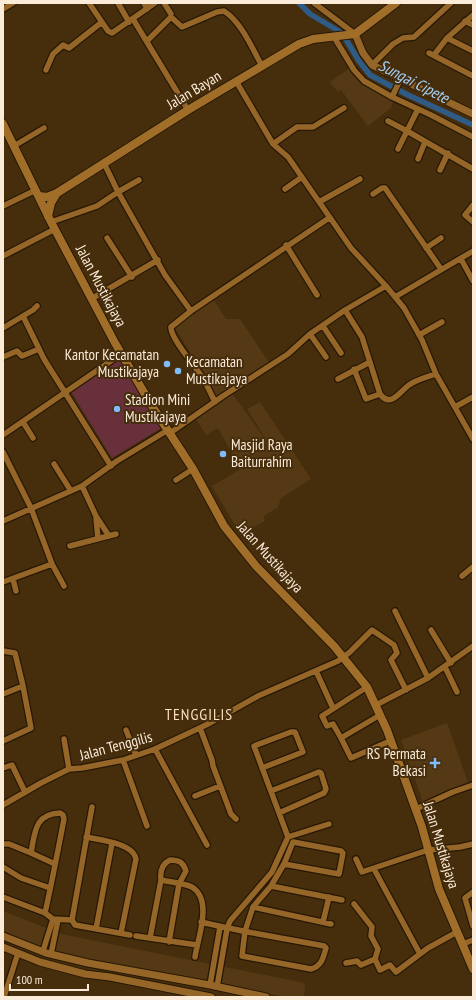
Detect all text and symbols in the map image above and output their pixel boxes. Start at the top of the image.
water label: Sungai Cipete [375,55,454,108]
street label: Jalan Bayan [162,66,224,114]
street label: Jalan Mustikajaya [71,241,131,330]
place label: Kantor Kecamatan Mustikajaya [65,345,159,381]
place label: Kecamatan Mustikajaya [186,352,247,388]
marker: Kantor Kecamatan Mustikajaya [162,359,172,369]
marker: Kecamatan Mustikajaya [173,366,183,376]
place label: Stadion Mini Mustikajaya [125,390,190,426]
marker: Stadion Mini Mustikajaya [112,404,122,414]
place label: Masjid Raya Baiturrahim [231,435,293,471]
marker: Masjid Raya Baiturrahim [218,449,228,459]
street label: Jalan Mustikajaya [233,516,308,596]
district label: TENGGILIS [165,704,233,724]
street label: Jalan Tenggilis [76,727,154,765]
place label: RS Permata Bekasi [367,744,426,780]
marker: RS Permata Bekasi [429,757,441,769]
street label: Jalan Mustikajaya [419,798,464,891]
scale bar [10,966,88,992]
text: 100 m [16,972,43,987]

